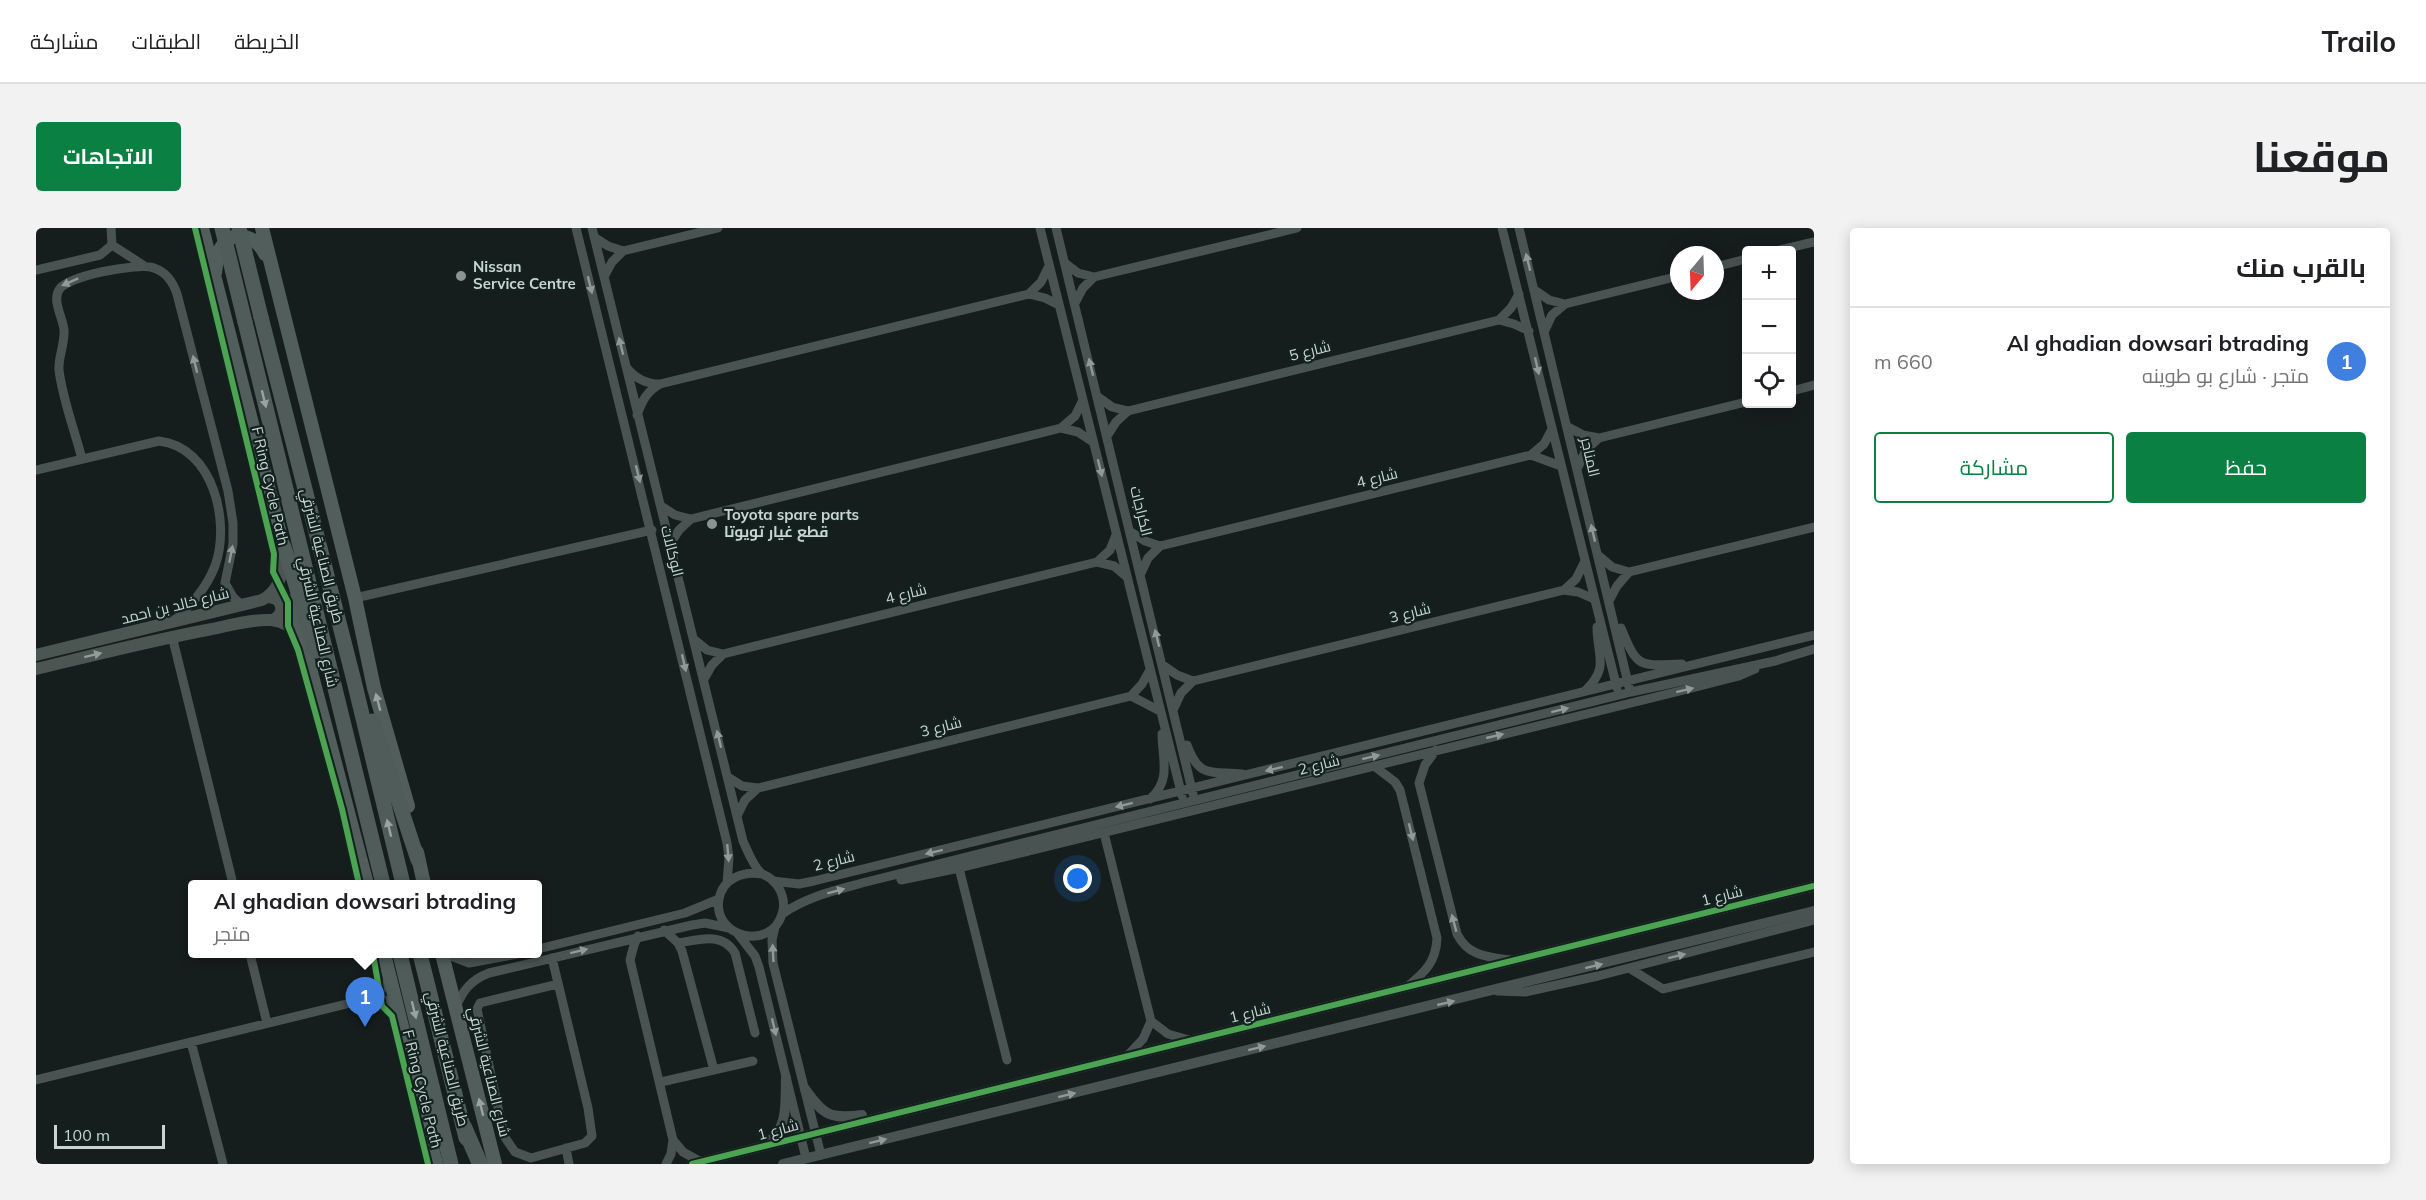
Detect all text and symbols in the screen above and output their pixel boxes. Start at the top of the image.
text: Trailo [2321,24,2396,59]
text: مشاركة [30,28,99,54]
text: الطبقات [132,28,201,54]
text: الخريطة [234,28,300,54]
button: الاتجاهات [36,122,181,191]
text: موقعنا [2253,130,2390,183]
north arrow [1670,246,1724,300]
map controls [1742,246,1796,408]
button: + [1742,246,1796,300]
text: بالقرب منك [2236,251,2366,284]
one-way arrow [1523,252,1532,270]
place label: Nissan Service Centre [473,257,576,293]
marker: Nissan Service Centre [454,269,468,283]
one-way arrow [586,276,596,294]
one-way arrow [61,277,79,287]
button: − [1742,300,1796,354]
text: Al ghadian dowsari btrading [2007,329,2309,357]
street label: شارع 5 [1287,336,1333,367]
one-way arrow [616,337,626,355]
text: 660 m [1874,349,1933,374]
text: 1 [2341,349,2353,374]
button: locate [1742,354,1796,408]
one-way arrow [190,355,199,373]
one-way arrow [1533,357,1542,376]
one-way arrow [1085,358,1095,376]
text: متجر · شارع بو طوينه [2142,363,2309,388]
one-way arrow [259,390,269,408]
street label: F Ring Cycle Path [248,425,293,547]
button: مشاركة [1874,432,2114,503]
button: حفظ [2126,432,2366,503]
street label: المناجر [1577,434,1604,478]
one-way arrow [1095,459,1105,477]
street label: شارع 4 [1354,463,1400,494]
one-way arrow [633,465,643,483]
street label: الكراجات [1126,484,1157,538]
street label: طريق الصناعية الشرقي [294,486,348,626]
place label: Toyota spare parts قطع غيار تويوتا [724,505,859,542]
marker: Toyota spare parts قطع غيار تويوتا [705,517,719,531]
street label: الوكالات [657,523,688,578]
one-way arrow [1587,524,1597,542]
one-way arrow [227,544,236,563]
street label: شارع الصناعية الشرقي [291,555,343,690]
street label: شارع 4 [883,579,929,610]
street label: شارع خالد بن احمد [119,583,231,630]
street label: شارع 3 [1387,598,1433,629]
one-way arrow [1151,629,1161,647]
one-way arrow [84,650,102,660]
one-way arrow [679,654,689,673]
one-way arrow [1676,685,1694,694]
one-way arrow [373,693,382,711]
one-way arrow [1551,704,1570,714]
street label: شارع 3 [918,712,964,743]
one-way arrow [714,730,724,748]
one-way arrow [1486,730,1504,740]
street label: شارع 2 [1296,750,1342,781]
one-way arrow [1362,752,1380,762]
one-way arrow [1265,764,1283,774]
one-way arrow [1114,801,1133,811]
one-way arrow [383,819,393,837]
one-way arrow [1406,823,1416,841]
one-way arrow [723,844,733,863]
street label: شارع 2 [811,846,857,877]
one-way arrow [925,847,943,857]
your location [1063,864,1092,893]
popup [188,880,542,958]
street label: شارع 1 [1699,881,1745,912]
one-way arrow [827,885,845,895]
text: Al ghadian dowsari btrading [214,887,516,915]
one-way arrow [1449,914,1458,932]
text: متجر [214,921,251,946]
one-way arrow [768,944,777,963]
one-way arrow [570,946,588,956]
one-way arrow [1668,951,1686,961]
one-way arrow [1585,961,1603,971]
pin: 1 [346,978,384,1027]
street label: طريق الصناعية الشرقي [419,989,473,1129]
one-way arrow [1437,997,1455,1007]
street label: شارع 1 [1227,998,1273,1029]
one-way arrow [409,1001,419,1020]
street label: شارع الصناعية الشرقي [461,1005,515,1140]
one-way arrow [769,1017,779,1036]
street label: F Ring Cycle Path [399,1028,446,1150]
one-way arrow [1247,1043,1266,1053]
one-way arrow [1058,1089,1076,1099]
one-way arrow [475,1098,485,1116]
street label: شارع 1 [755,1115,801,1146]
scale bar [54,1122,165,1150]
text: 100 m [63,1125,110,1145]
one-way arrow [869,1135,887,1145]

